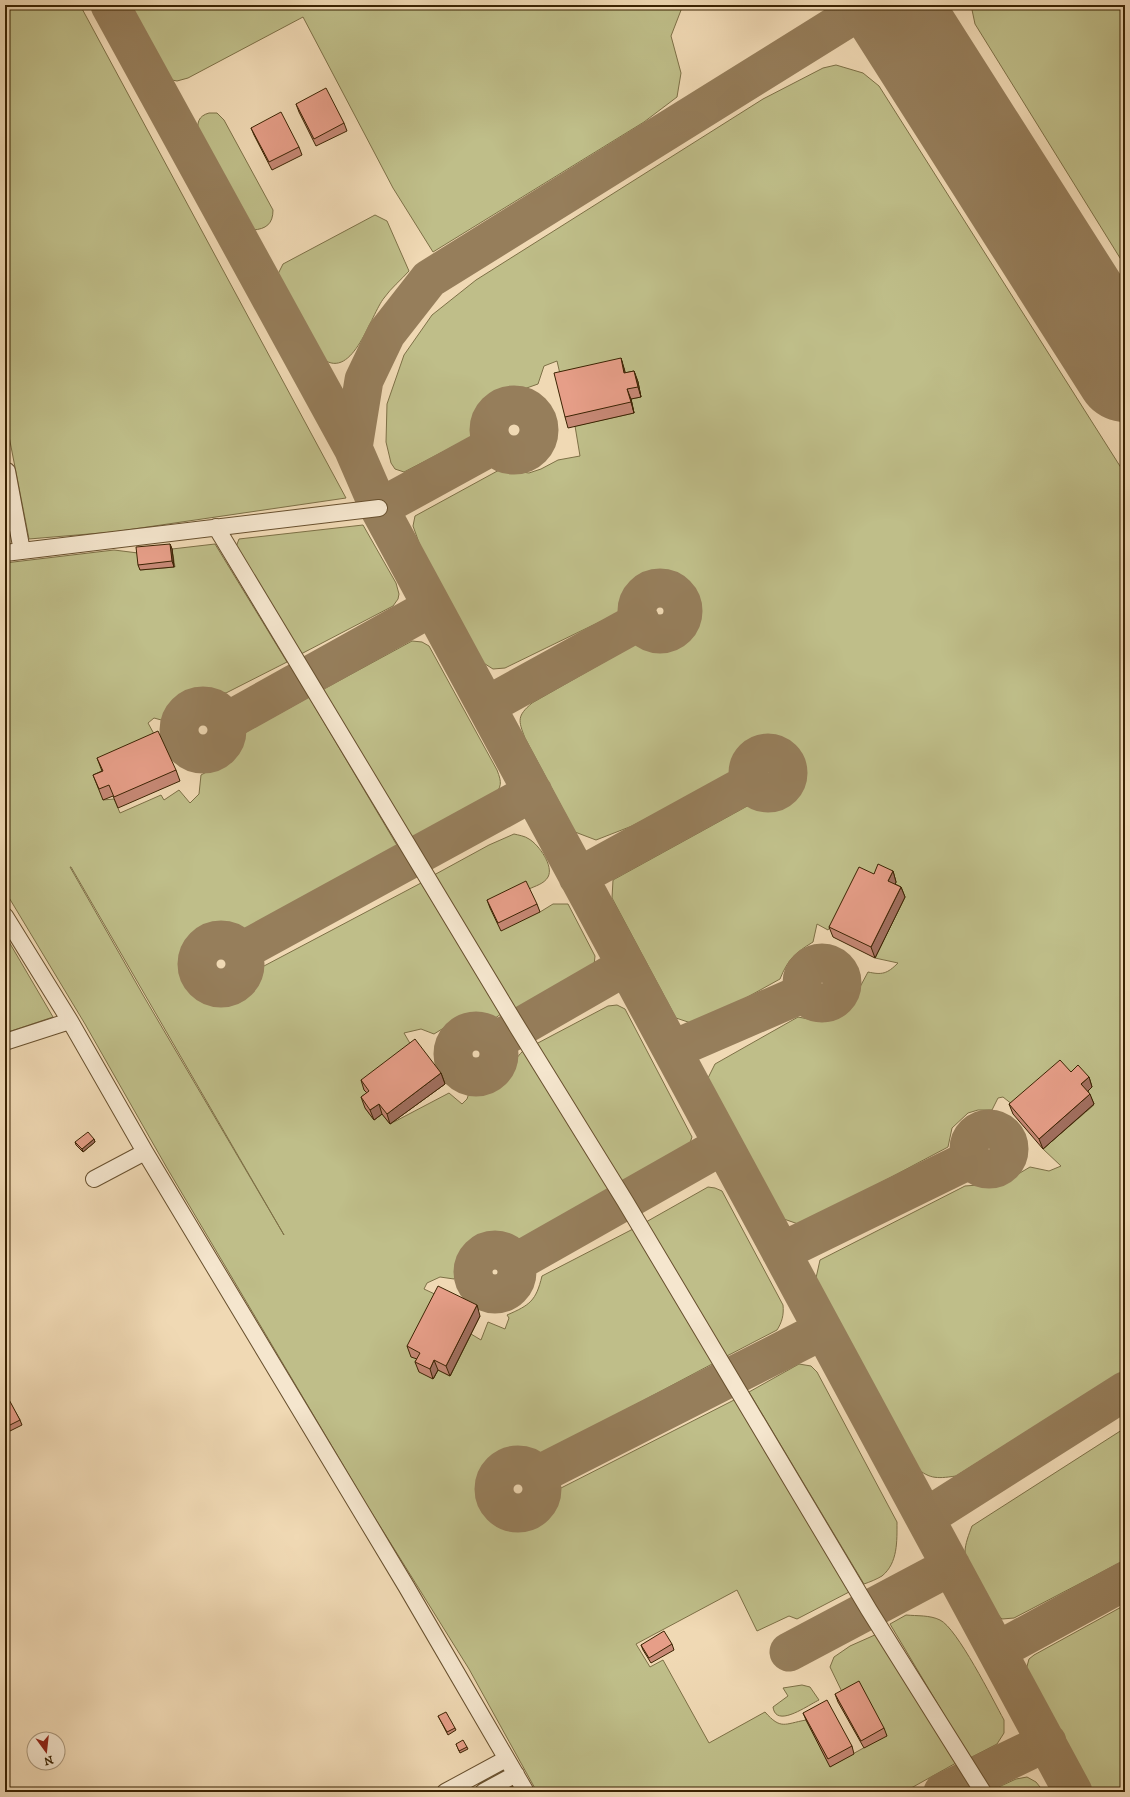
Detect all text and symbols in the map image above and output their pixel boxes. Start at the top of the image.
north arrow [26,1731,66,1771]
text: N [42,1752,55,1768]

